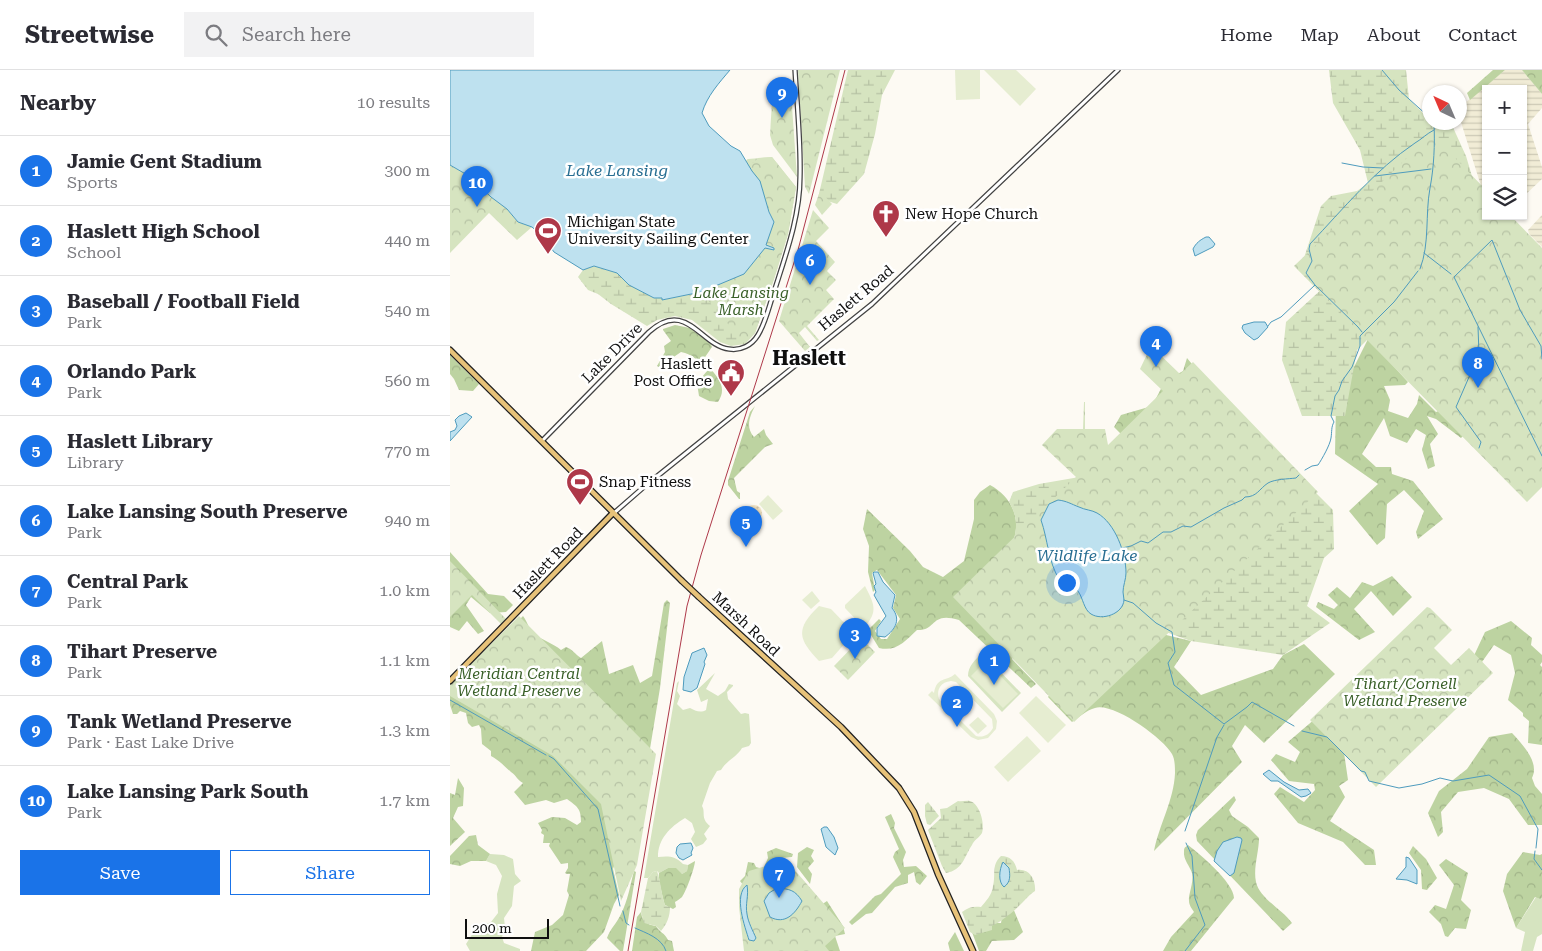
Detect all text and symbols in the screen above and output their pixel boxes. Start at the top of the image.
search box [184,12,534,57]
text: Streetwise [25,21,154,49]
icon: search [202,21,230,49]
text: Search here [242,23,351,46]
text: Home [1220,24,1272,45]
text: Map [1300,24,1339,45]
text: About [1367,24,1420,45]
text: Contact [1448,24,1517,45]
pin: 9 [766,77,798,118]
north arrow [1422,85,1467,130]
map controls [1482,85,1527,220]
button: + [1482,85,1527,130]
text: Nearby [20,91,96,115]
text: 10 results [357,93,430,112]
button: − [1482,130,1527,175]
text: Jamie Gent Stadium [67,150,262,173]
text: 1 [32,161,40,180]
text: 300 m [384,161,430,180]
water label: Lake Lansing [565,161,668,180]
pin: 10 [461,166,493,207]
text: Sports [67,173,118,192]
button: layers [1482,175,1527,220]
church icon: New Hope Church [871,199,901,238]
place label: New Hope Church [905,205,1039,223]
place label: Michigan State University Sailing Center [567,213,749,248]
sports icon: Michigan State University Sailing Center [533,216,563,255]
text: Haslett High School [67,220,260,243]
text: 2 [32,231,40,250]
text: 440 m [384,231,430,250]
text: School [67,243,121,262]
pin: 6 [794,244,826,285]
street label: Haslett Road [815,261,897,335]
park label: Lake Lansing Marsh [692,284,789,319]
text: Baseball / Football Field [67,290,300,313]
text: 3 [32,301,40,320]
text: 540 m [384,301,430,320]
text: Park [67,313,102,332]
street label: Lake Drive [578,319,646,387]
pin: 4 [1140,326,1172,367]
district label: Haslett [772,346,846,370]
pin: 8 [1462,347,1494,388]
place label: Haslett Post Office [633,355,712,390]
public building icon: Haslett Post Office [716,358,746,397]
text: Orlando Park [67,360,196,383]
text: 4 [32,371,40,390]
text: 560 m [384,371,430,390]
text: Park [67,383,102,402]
text: Haslett Library [67,430,213,453]
text: 5 [32,441,40,460]
text: 770 m [384,441,430,460]
text: Library [67,453,124,472]
sports icon: Snap Fitness [565,467,595,506]
place label: Snap Fitness [599,473,691,491]
text: Lake Lansing South Preserve [67,500,348,523]
pin: 5 [730,506,762,547]
text: 6 [32,511,40,530]
text: 940 m [384,511,430,530]
text: Park [67,523,102,542]
street label: Haslett Road [509,523,587,603]
water label: Wildlife Lake [1037,546,1137,565]
text: Central Park [67,570,188,593]
your location [1054,570,1080,596]
text: 7 [32,581,40,600]
text: 1.0 km [379,581,430,600]
street label: Marsh Road [708,588,784,660]
text: Park [67,593,102,612]
pin: 3 [839,618,871,659]
text: Tihart Preserve [67,640,217,663]
pin: 1 [978,644,1010,685]
text: 8 [32,651,40,670]
text: 1.1 km [379,651,430,670]
text: Park [67,663,102,682]
park label: Meridian Central Wetland Preserve [457,665,581,700]
park label: Tihart/Cornell Wetland Preserve [1343,675,1467,710]
pin: 2 [941,686,973,727]
text: Tank Wetland Preserve [67,710,292,733]
text: 9 [32,721,40,740]
text: 1.3 km [379,721,430,740]
text: Park · East Lake Drive [67,733,234,752]
text: Lake Lansing Park South [67,780,308,803]
text: 10 [27,791,45,810]
text: 1.7 km [379,791,430,810]
text: Park [67,803,102,822]
button: Save [20,850,220,895]
button: Share [230,850,430,895]
pin: 7 [763,857,795,898]
scale bar [465,916,549,939]
text: 200 m [472,920,512,936]

